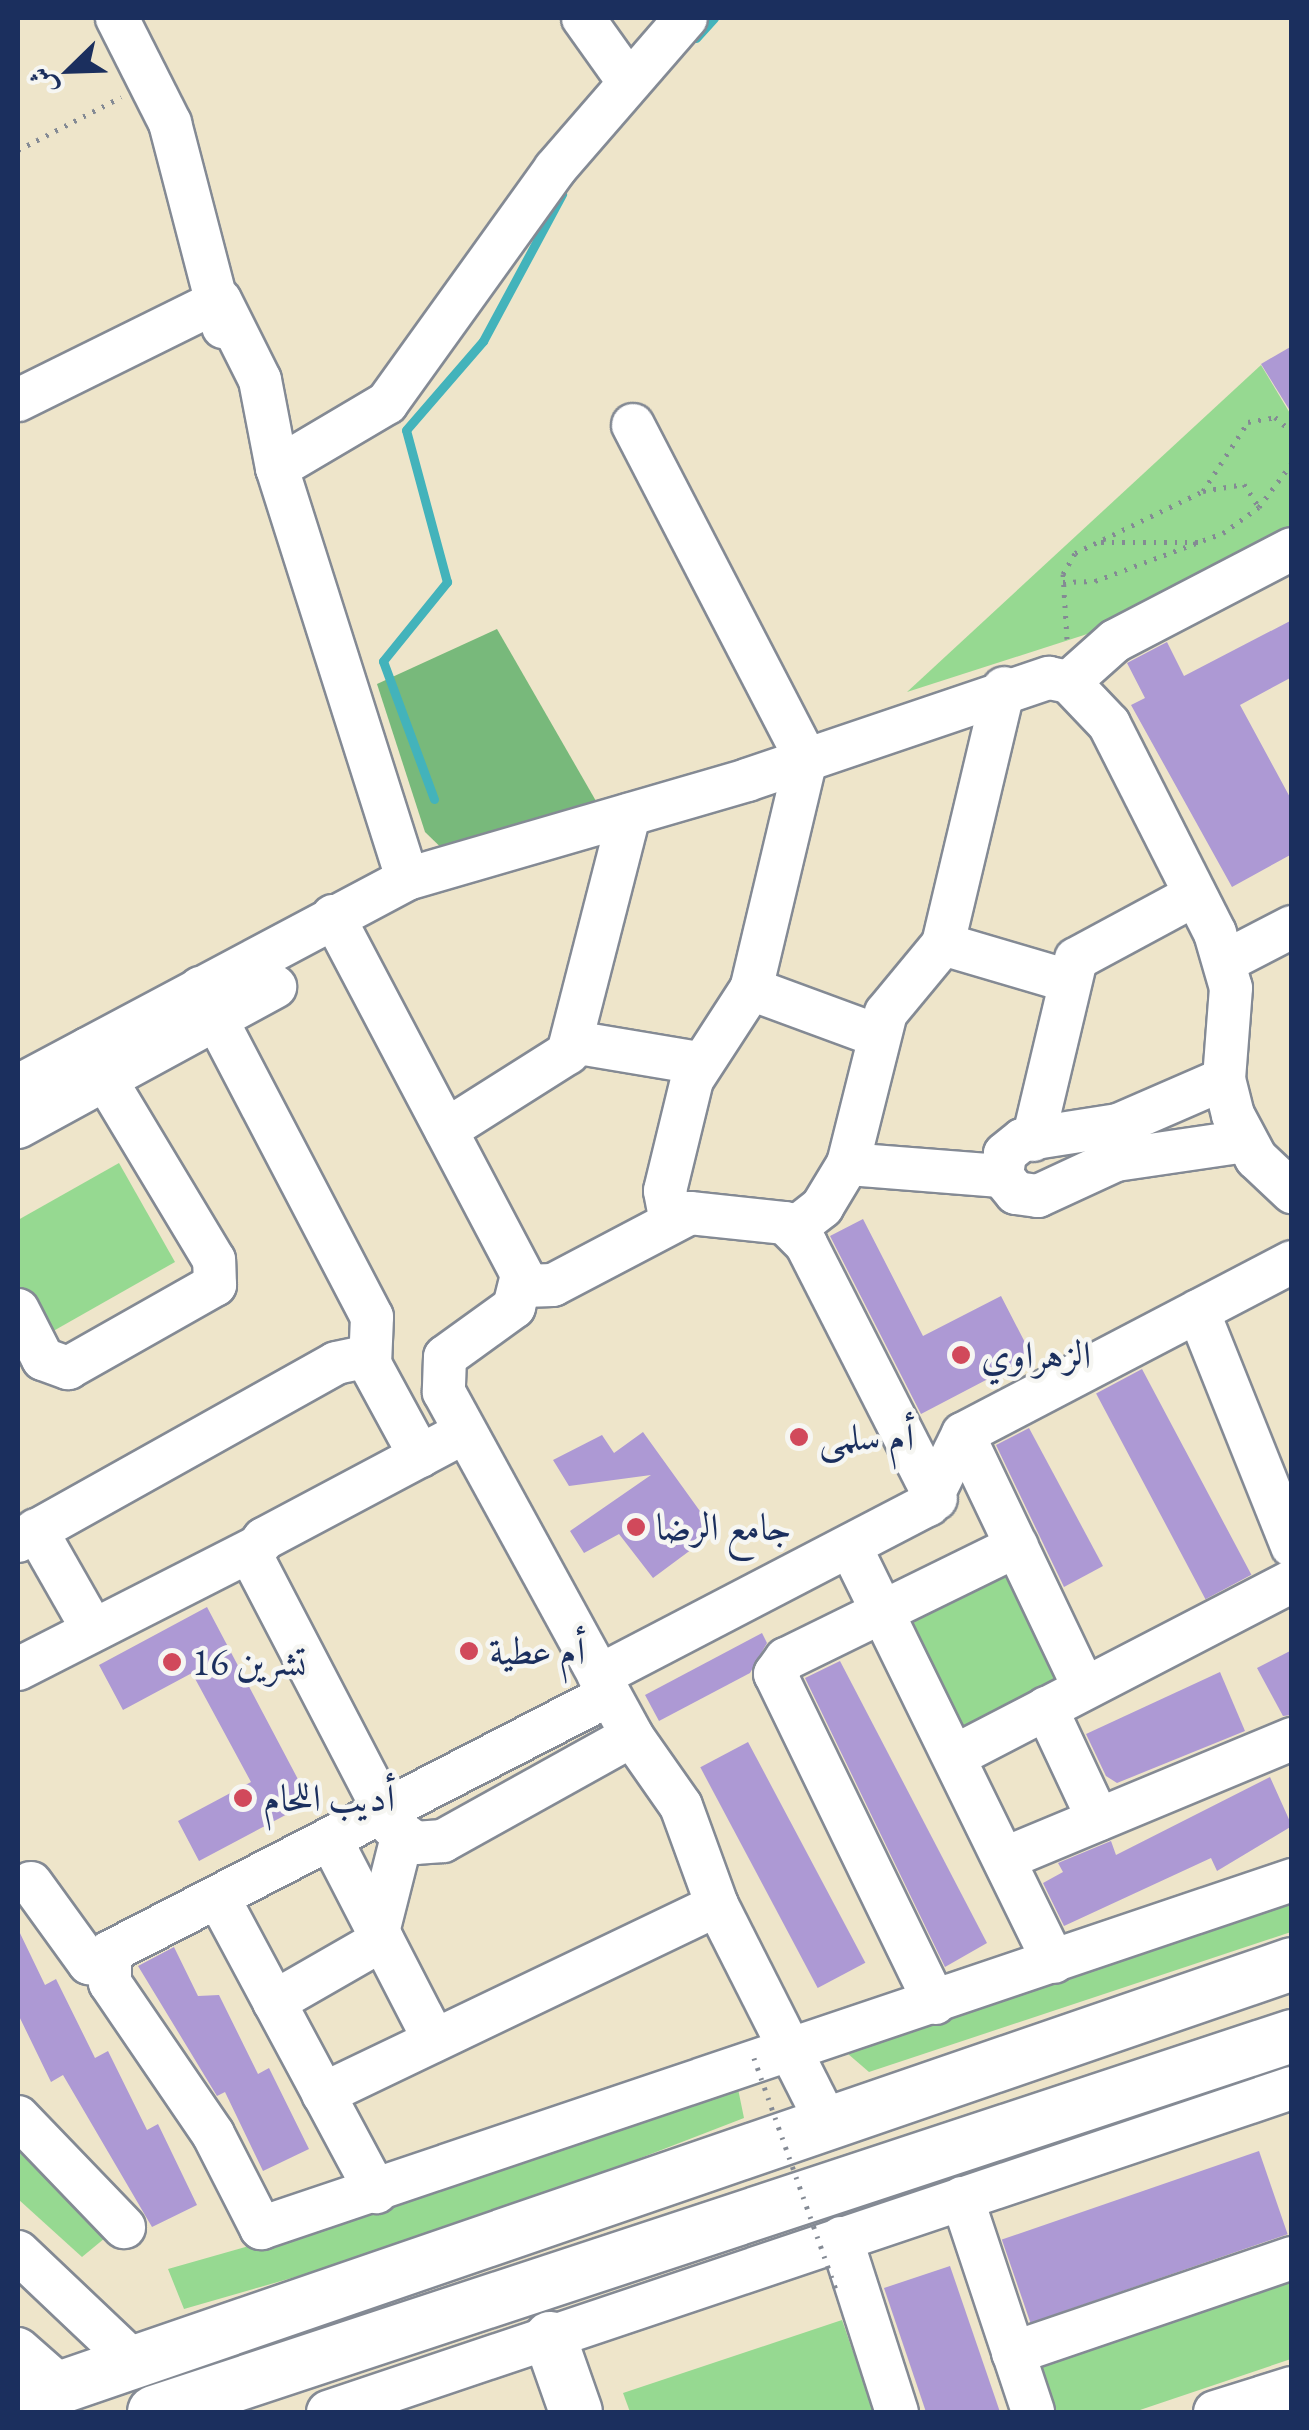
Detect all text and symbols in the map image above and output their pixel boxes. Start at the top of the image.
north arrow [20,20,120,120]
text: ش [20,62,64,102]
place label: الزهراوي [981,1332,1091,1378]
marker: الزهراوي [950,1344,972,1366]
place label: أم سلمى [819,1414,914,1460]
marker: أم سلمى [788,1426,810,1448]
place label: جامع الرضا [656,1504,792,1550]
marker: جامع الرضا [625,1516,647,1538]
place label: أم عطية [489,1628,585,1674]
place label: 16 تشرين [192,1639,306,1685]
marker: أم عطية [458,1640,480,1662]
marker: 16 تشرين [161,1651,183,1673]
place label: أديب اللحام [263,1775,395,1821]
marker: أديب اللحام [232,1787,254,1809]

